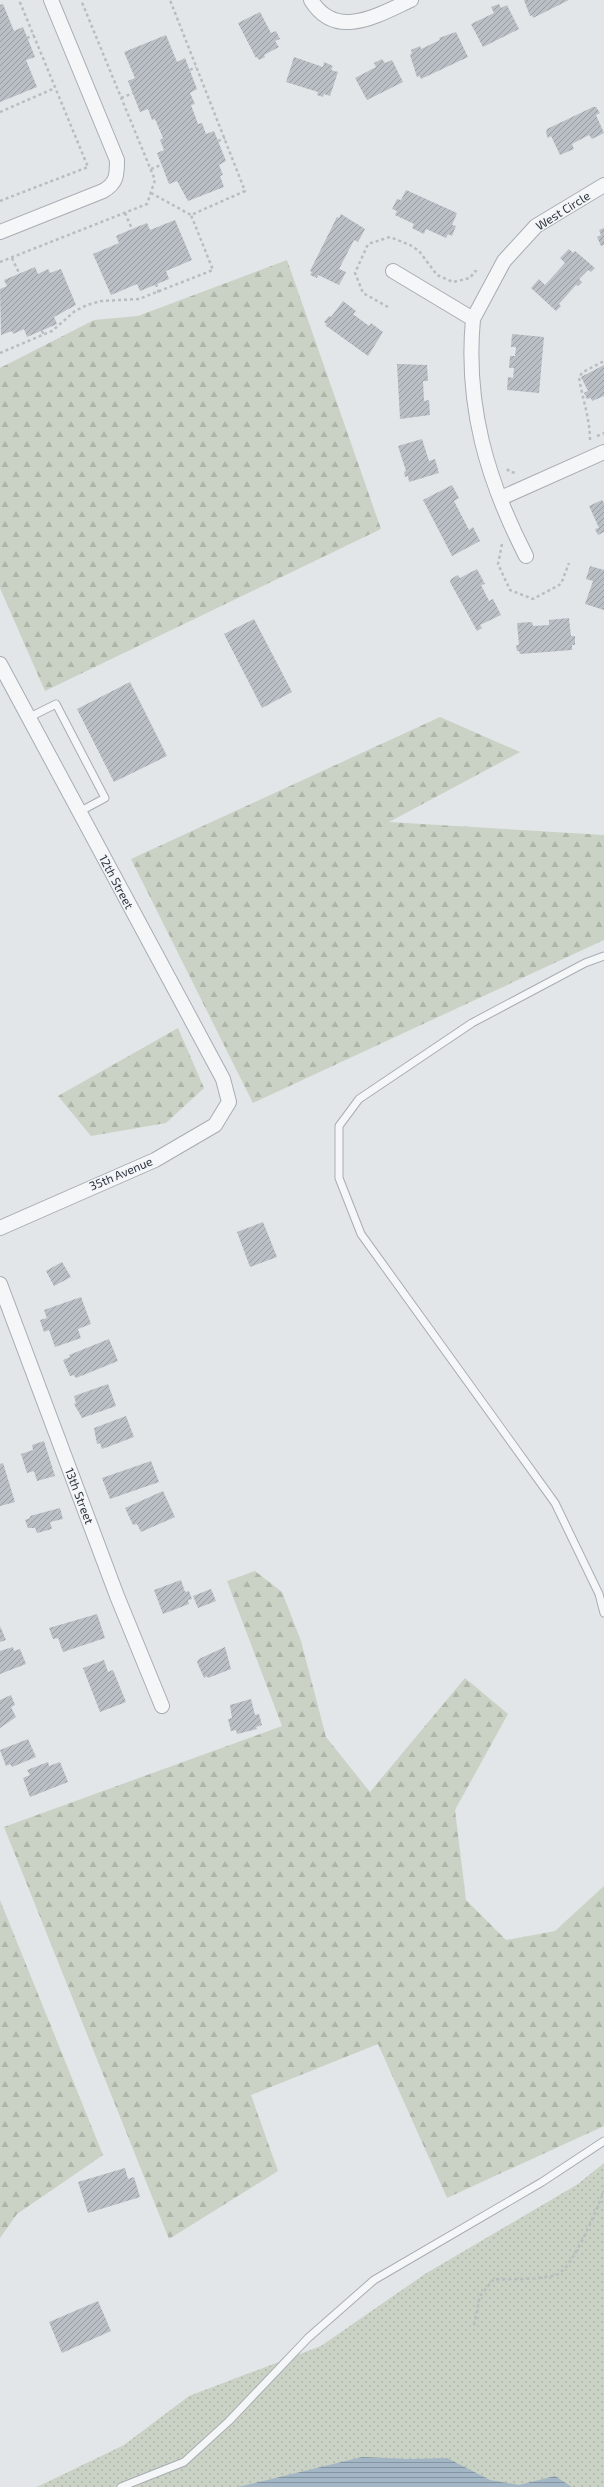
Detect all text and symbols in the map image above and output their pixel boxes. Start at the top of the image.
street label: West Circle [533,188,592,232]
street label: 12th Street [97,852,137,911]
street label: 35th Avenue [87,1153,154,1193]
street label: 13th Street [63,1466,97,1526]

